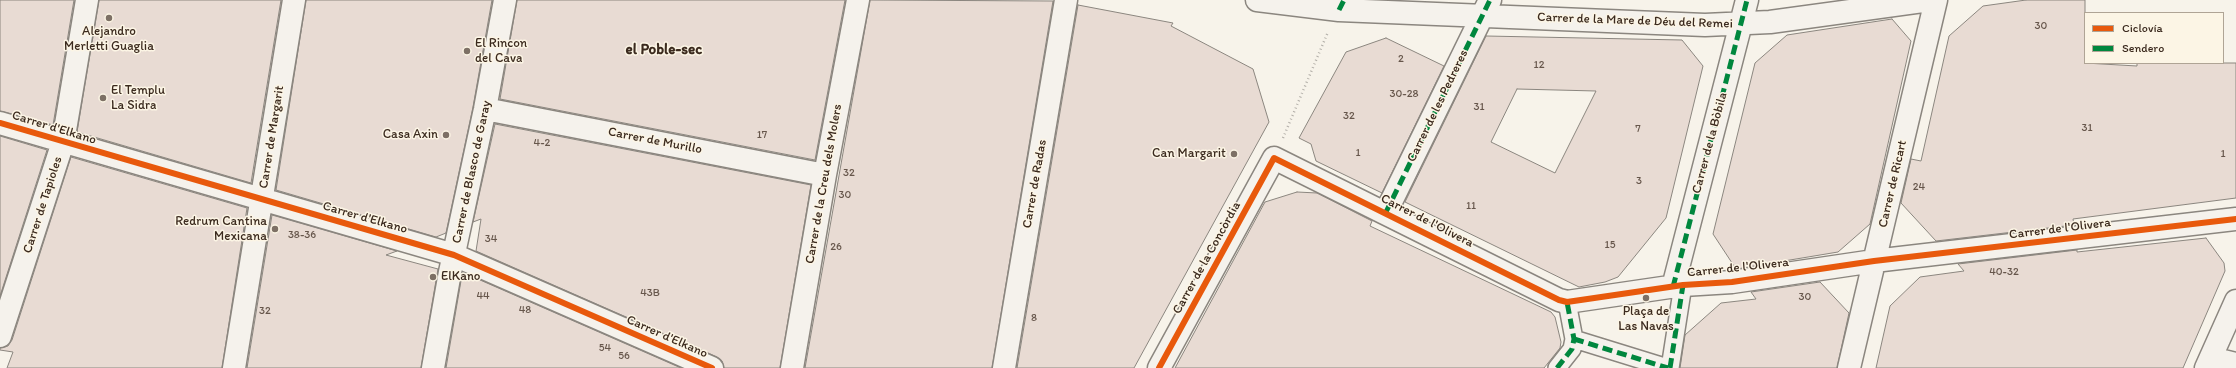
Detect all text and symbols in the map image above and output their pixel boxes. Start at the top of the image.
street label: Carrer de la Mare de Déu del Remei [1537,10,1733,32]
legend [2084,12,2224,64]
marker: Alejandro Merletti Guaglia [104,13,114,23]
house number: 30 [2035,19,2047,33]
text: Ciclovía [2122,21,2163,35]
place label: Alejandro Merletti Guaglia [64,24,154,55]
place label: El Rincon del Cava [475,36,527,67]
district label: el Poble-sec [626,41,702,59]
text: Sendero [2122,41,2164,55]
marker: El Rincon del Cava [462,46,472,56]
street label: Carrer de les Pedreres [1404,47,1472,165]
house number: 2 [1398,52,1404,66]
house number: 12 [1534,58,1544,72]
place label: El Templu La Sidra [111,83,165,114]
street label: Carrer de Margarit [256,84,288,190]
house number: 30-28 [1390,87,1418,101]
street label: Carrer de la Bòbila [1689,91,1731,195]
marker: El Templu La Sidra [98,93,108,103]
street label: Carrer de Blasco de Garay [449,99,495,245]
house number: 31 [1473,100,1485,114]
street label: Carrer de la Creu dels Molers [802,103,846,265]
street label: Carrer d'Elkano [10,108,98,148]
house number: 32 [1343,109,1355,123]
house number: 31 [2081,121,2093,135]
house number: 7 [1635,122,1641,136]
street label: Carrer de Murillo [607,124,703,158]
place label: Casa Axin [383,127,438,143]
house number: 17 [757,128,767,142]
marker: Casa Axin [441,130,451,140]
house number: 4-2 [534,136,550,150]
street label: Carrer de Radas [1020,138,1050,230]
street label: Carrer de Ricart [1875,139,1911,229]
place label: Can Margarit [1152,146,1226,162]
house number: 1 [1355,146,1361,160]
house number: 1 [2220,147,2226,161]
marker: Can Margarit [1229,149,1239,159]
street label: Carrer de Tapioles [20,155,66,255]
house number: 32 [843,166,855,180]
house number: 3 [1636,174,1642,188]
house number: 24 [1913,180,1925,194]
house number: 30 [839,188,851,202]
street label: Carrer de l'Olivera [1378,191,1476,251]
street label: Carrer d'Elkano [321,198,409,238]
street label: Carrer de la Concòrdia [1170,199,1244,317]
house number: 11 [1466,199,1476,213]
place label: Redrum Cantina Mexicana [175,214,267,245]
street label: Carrer de l'Olivera [2008,215,2112,243]
marker: Redrum Cantina Mexicana [270,224,280,234]
house number: 38-36 [288,228,316,242]
house number: 34 [485,232,497,246]
house number: 15 [1605,238,1615,252]
house number: 26 [830,240,842,254]
street label: Carrer de l'Olivera [1686,255,1790,281]
house number: 40-32 [1989,265,2019,279]
place label: ElKano [441,269,480,285]
marker: ElKano [428,272,438,282]
house number: 43B [640,286,660,300]
house number: 44 [476,289,490,303]
house number: 30 [1799,290,1811,304]
marker: Plaça de Las Navas [1641,293,1651,303]
house number: 48 [519,303,531,317]
house number: 32 [259,304,271,318]
place label: Plaça de Las Navas [1618,304,1674,335]
house number: 8 [1031,311,1037,325]
street label: Carrer d'Elkano [624,312,710,362]
house number: 54 [599,341,611,355]
house number: 56 [618,349,630,363]

